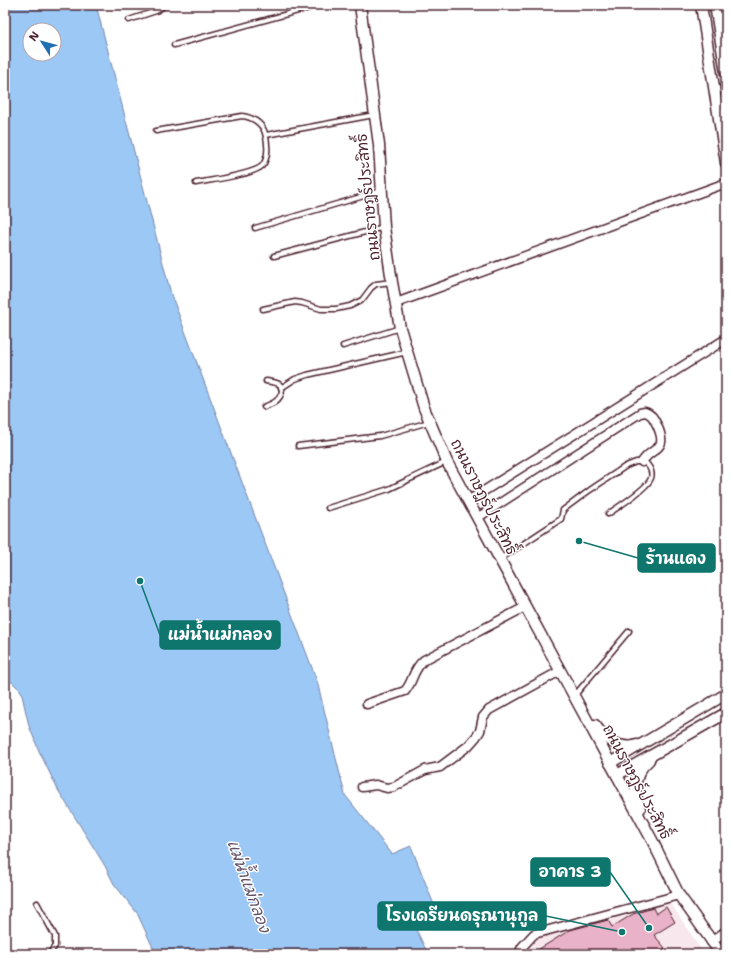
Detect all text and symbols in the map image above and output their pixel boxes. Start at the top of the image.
north arrow [22,22,62,62]
text: N [26,28,43,44]
street label: ถนนราษฎร์ประสิทธิ์ [347,132,385,262]
street label: ถนนราษฎร์ประสิทธิ์ [446,433,526,559]
callout: ร้านแดง [638,544,715,572]
text: ร้านแดง [646,547,706,569]
text: แม่น้ำแม่กลอง [168,618,272,645]
callout: แม่น้ำแม่กลอง [160,621,280,649]
street label: ถนนราษฎร์ประสิทธิ์ [598,719,680,843]
water label: แม่น้ำแม่กลอง [223,835,280,936]
callout: อาคาร 3 [531,858,610,886]
text: อาคาร 3 [538,861,602,882]
callout: โรงเดรียนดรุณานุกูล [378,902,546,930]
text: โรงเดรียนดรุณานุกูล [385,904,538,928]

